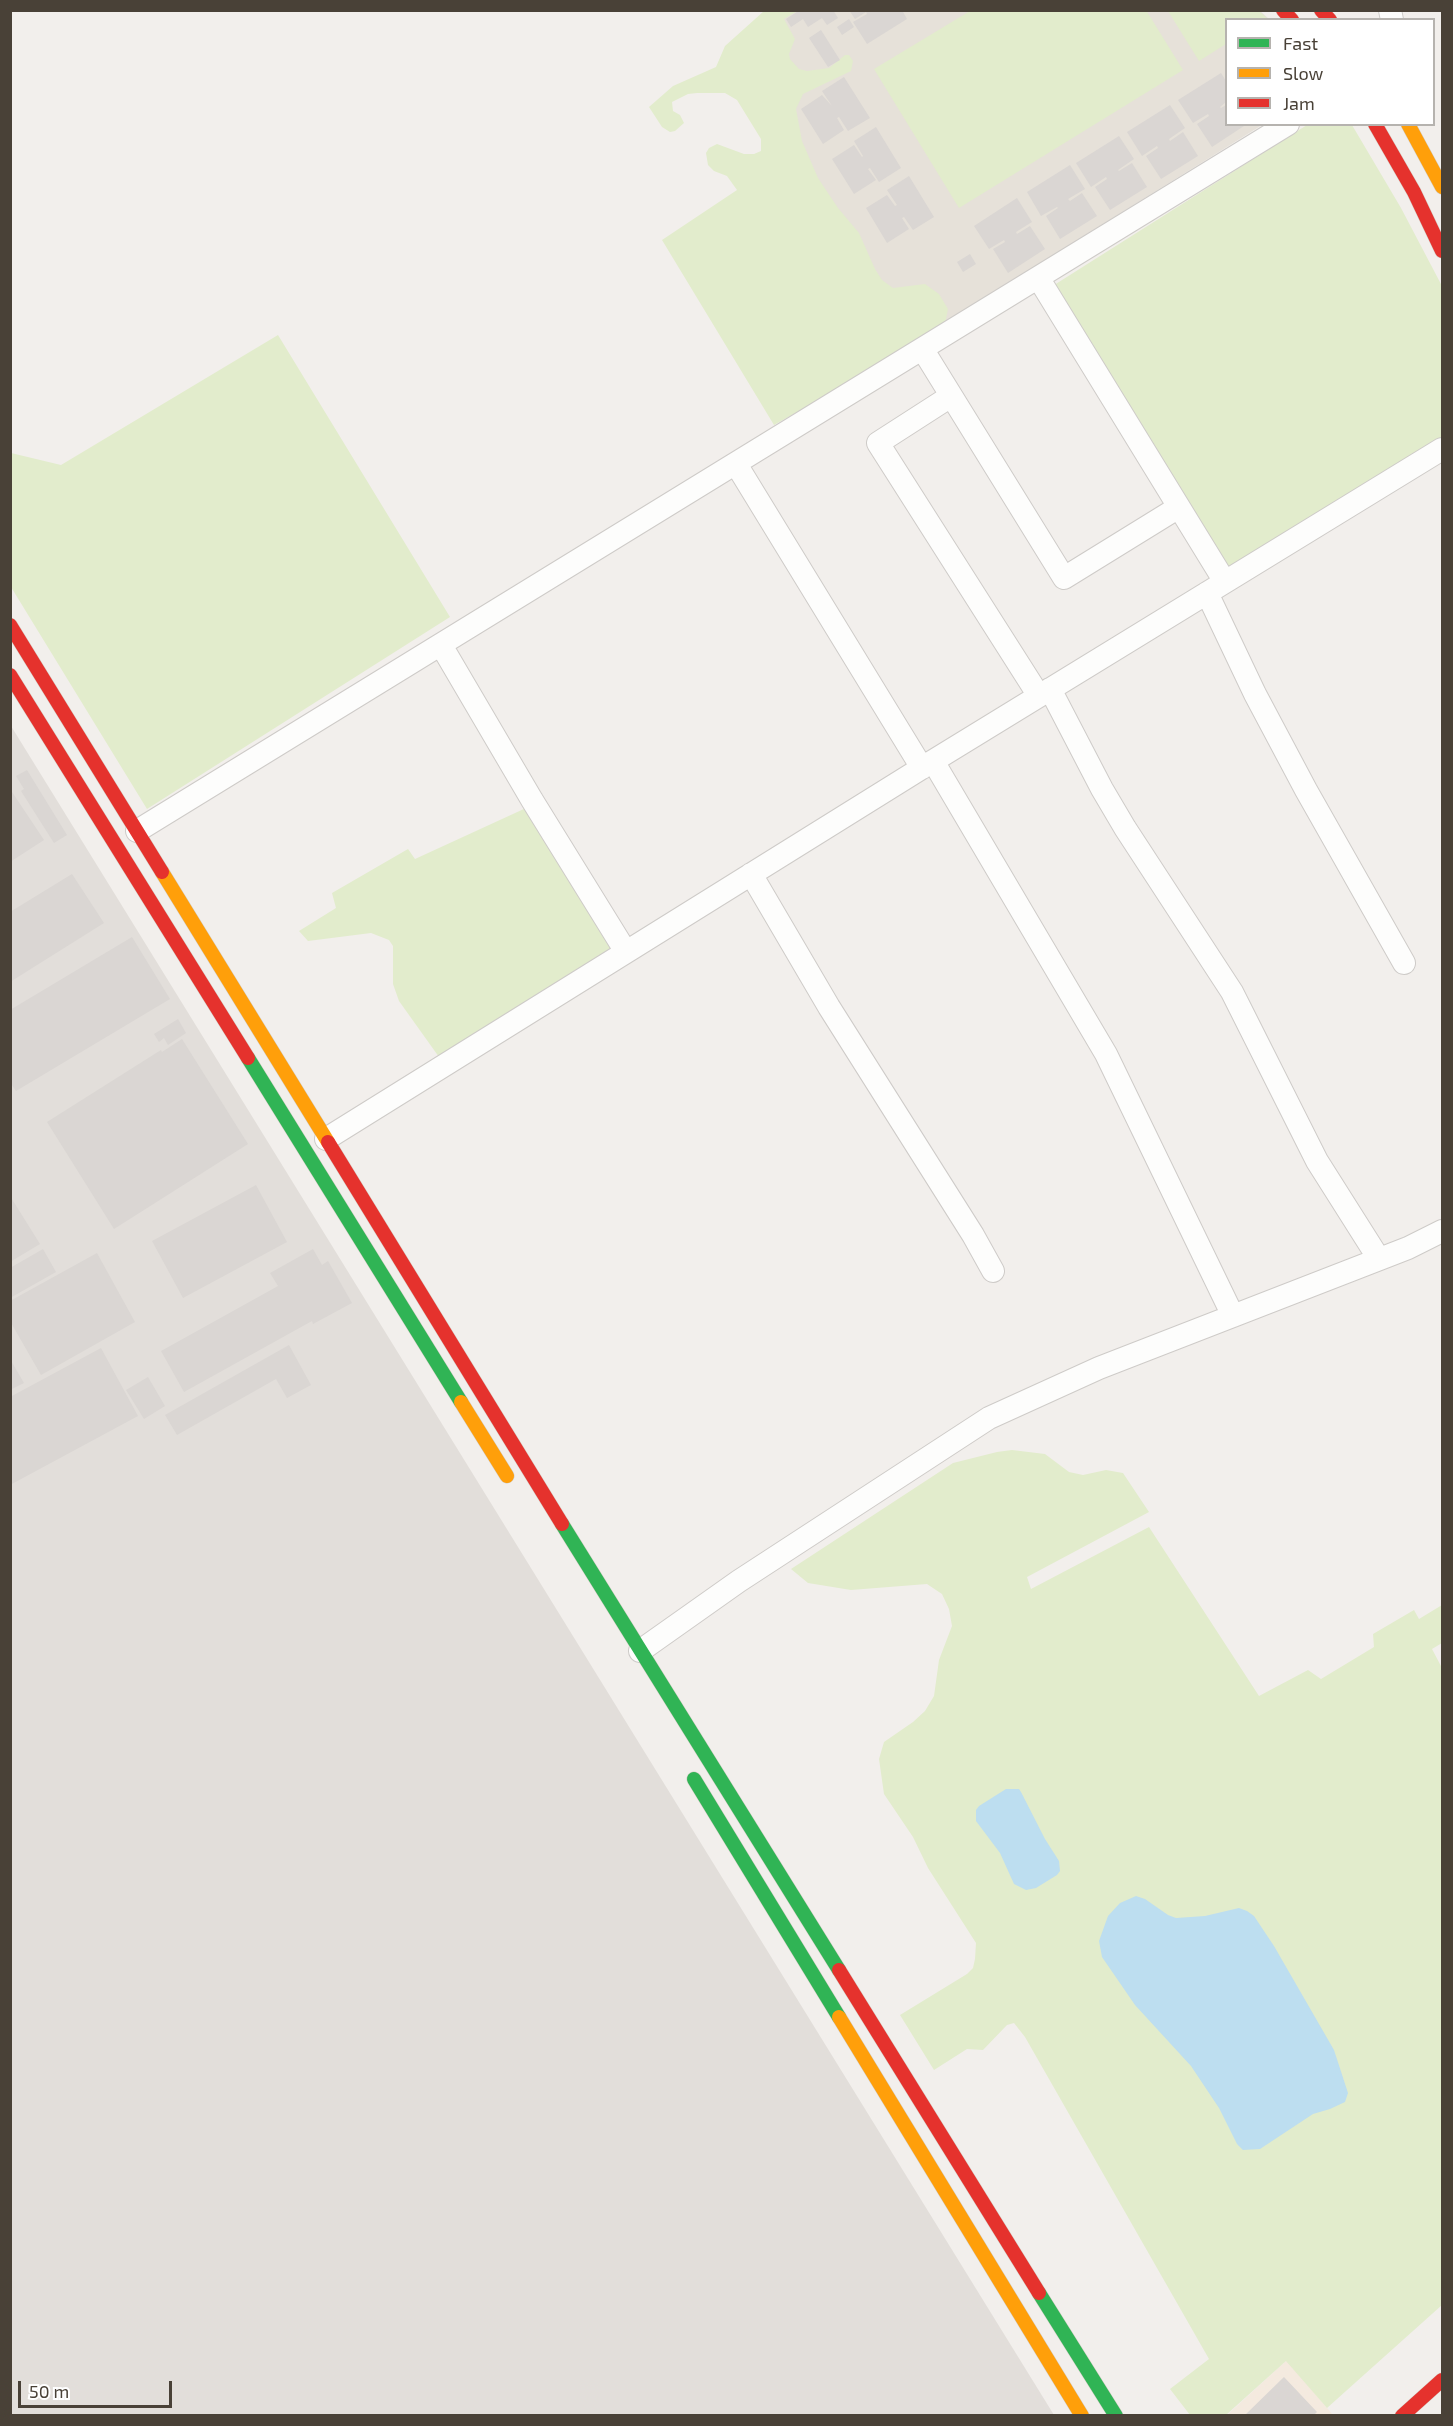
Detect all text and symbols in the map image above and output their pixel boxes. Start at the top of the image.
legend [1225,18,1435,126]
text: Fast [1283,32,1318,54]
text: Slow [1283,62,1323,84]
text: Jam [1283,92,1315,114]
scale bar [21,2369,176,2407]
text: 50 m [29,2380,69,2402]

